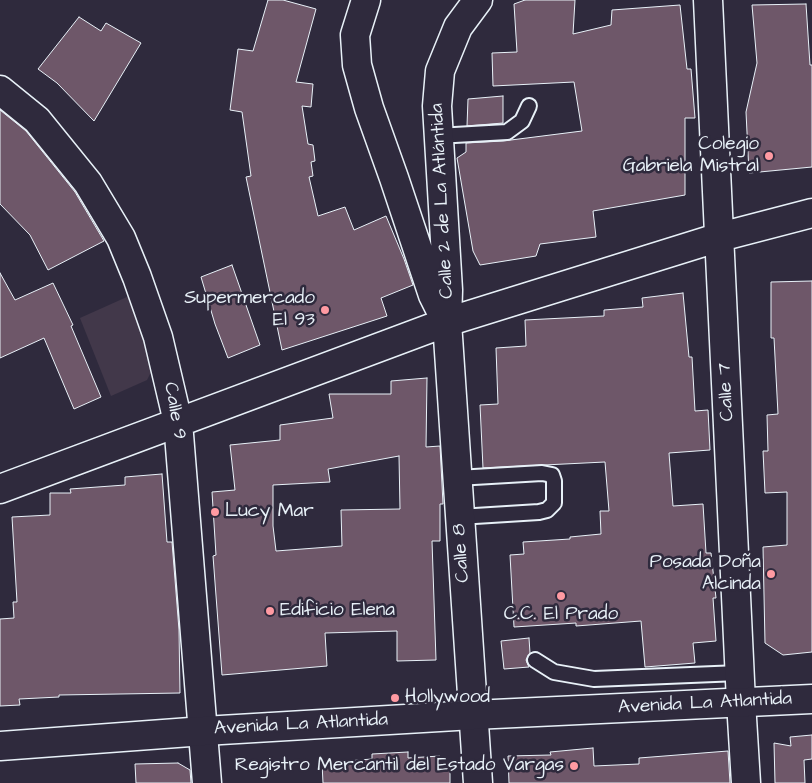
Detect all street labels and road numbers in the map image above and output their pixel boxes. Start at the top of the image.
street label: Calle 2 de La Atlántida [426,103,460,299]
street label: Calle 7 [714,362,740,422]
street label: Calle 9 [158,381,190,441]
street label: Calle 8 [449,523,475,583]
street label: Avenida La Atlantida [617,688,793,720]
street label: Avenida La Atlantida [213,709,389,741]

